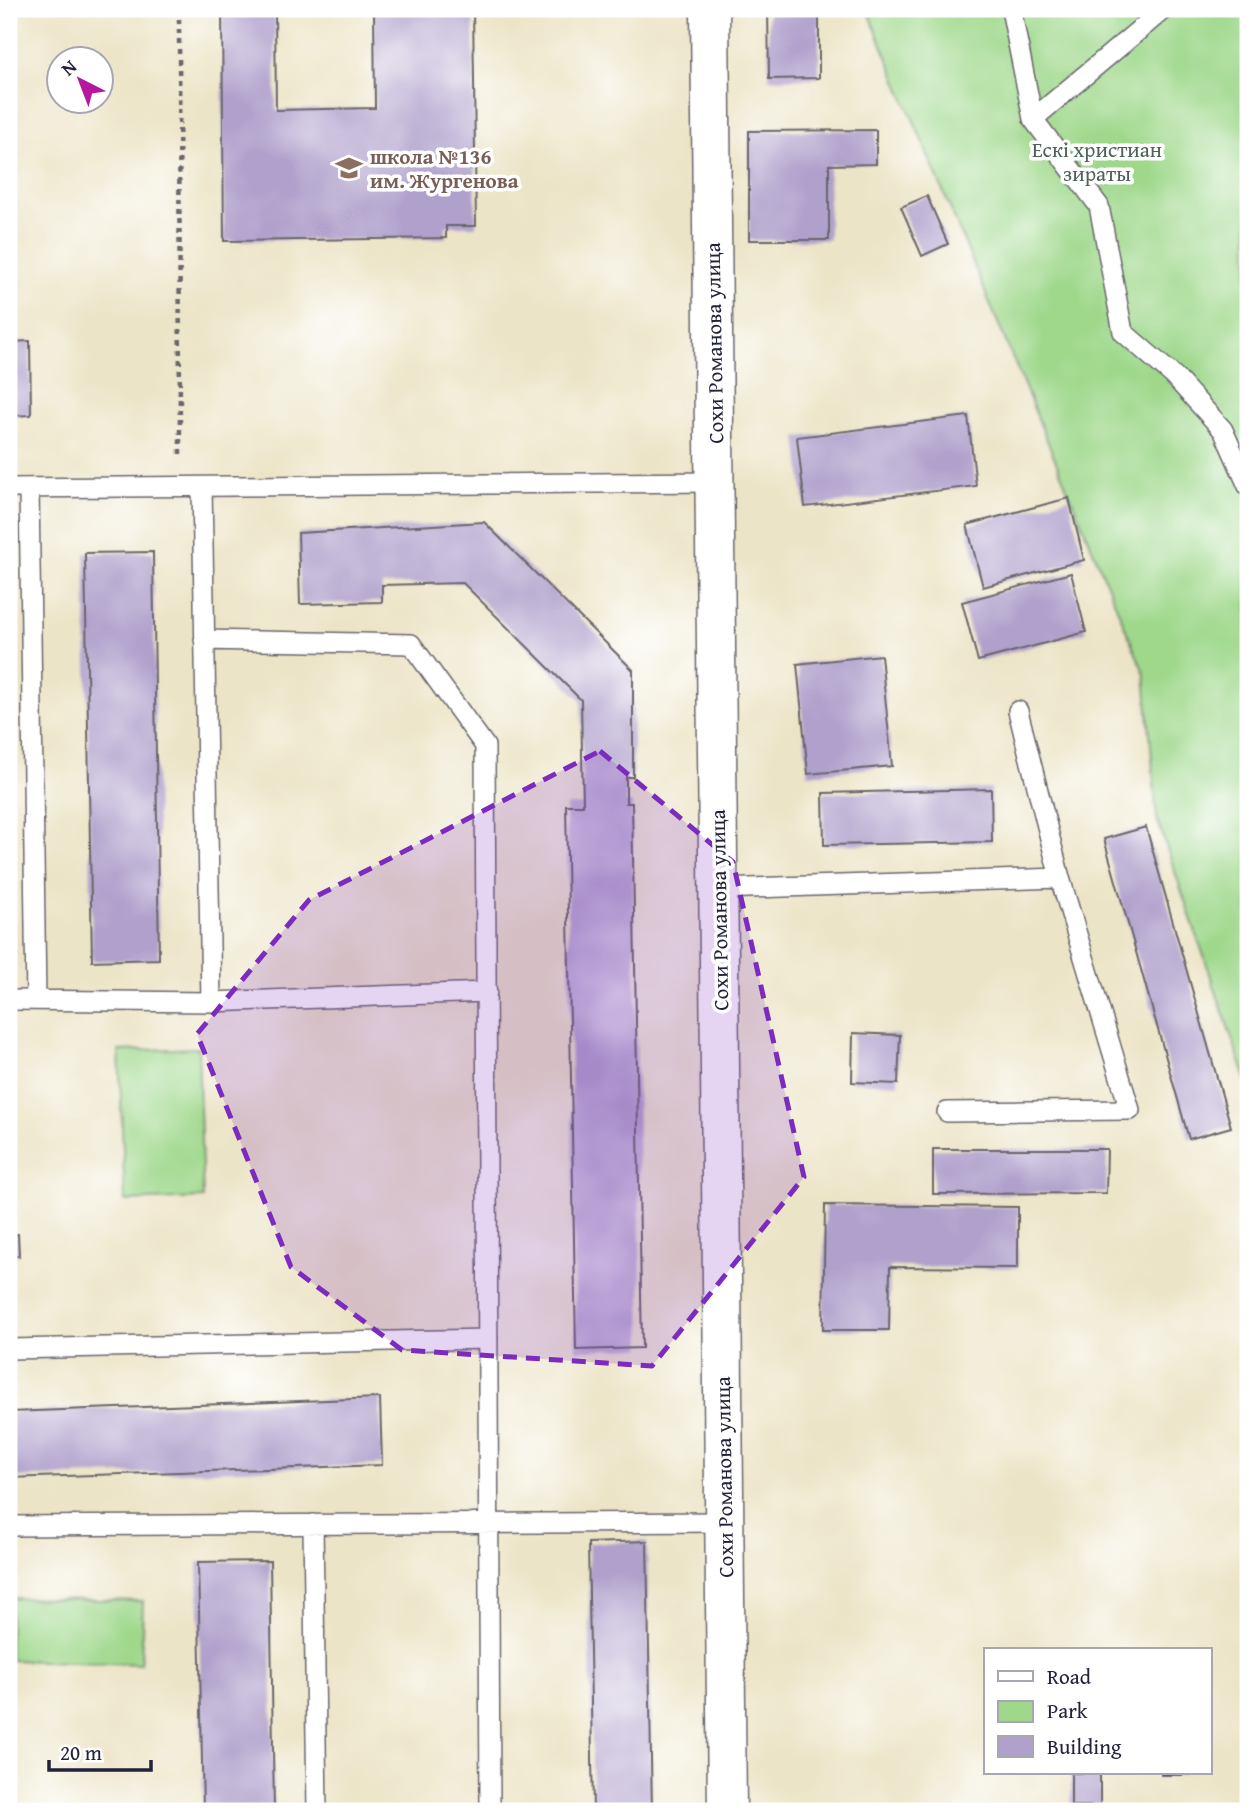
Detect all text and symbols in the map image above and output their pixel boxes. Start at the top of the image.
north arrow [46,46,116,116]
text: N [55,53,83,82]
park label: Ескі христиан зираты [1032,134,1162,189]
place label: школа №136 им. Жургенова [370,141,519,196]
school or university icon: школа №136 им. Жургенова [334,153,364,183]
street label: Сохи Романова улица [697,242,731,444]
street label: Сохи Романова улица [702,809,736,1011]
street label: Сохи Романова улица [707,1376,741,1578]
legend [984,1648,1212,1774]
text: Road [1047,1661,1092,1692]
text: Park [1047,1695,1088,1726]
scale bar [49,1729,150,1773]
text: Building [1047,1731,1122,1762]
text: 20 m [60,1737,102,1768]

